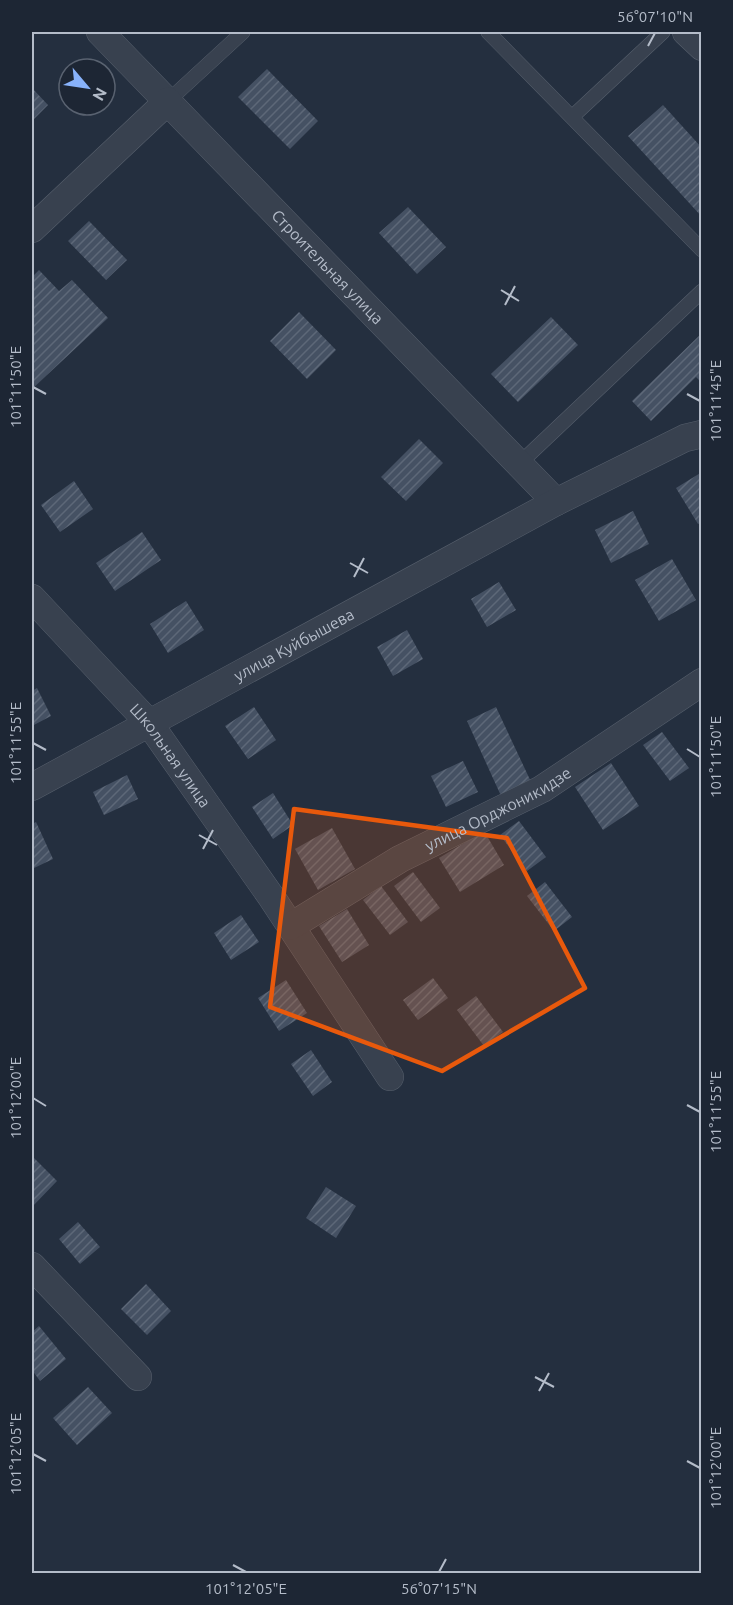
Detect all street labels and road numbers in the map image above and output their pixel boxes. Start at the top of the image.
street label: Строительная улица [268,206,387,328]
street label: улица Куйбышева [231,605,357,685]
street label: Школьная улица [126,700,214,811]
street label: улица Орджоникидзе [422,763,574,854]

